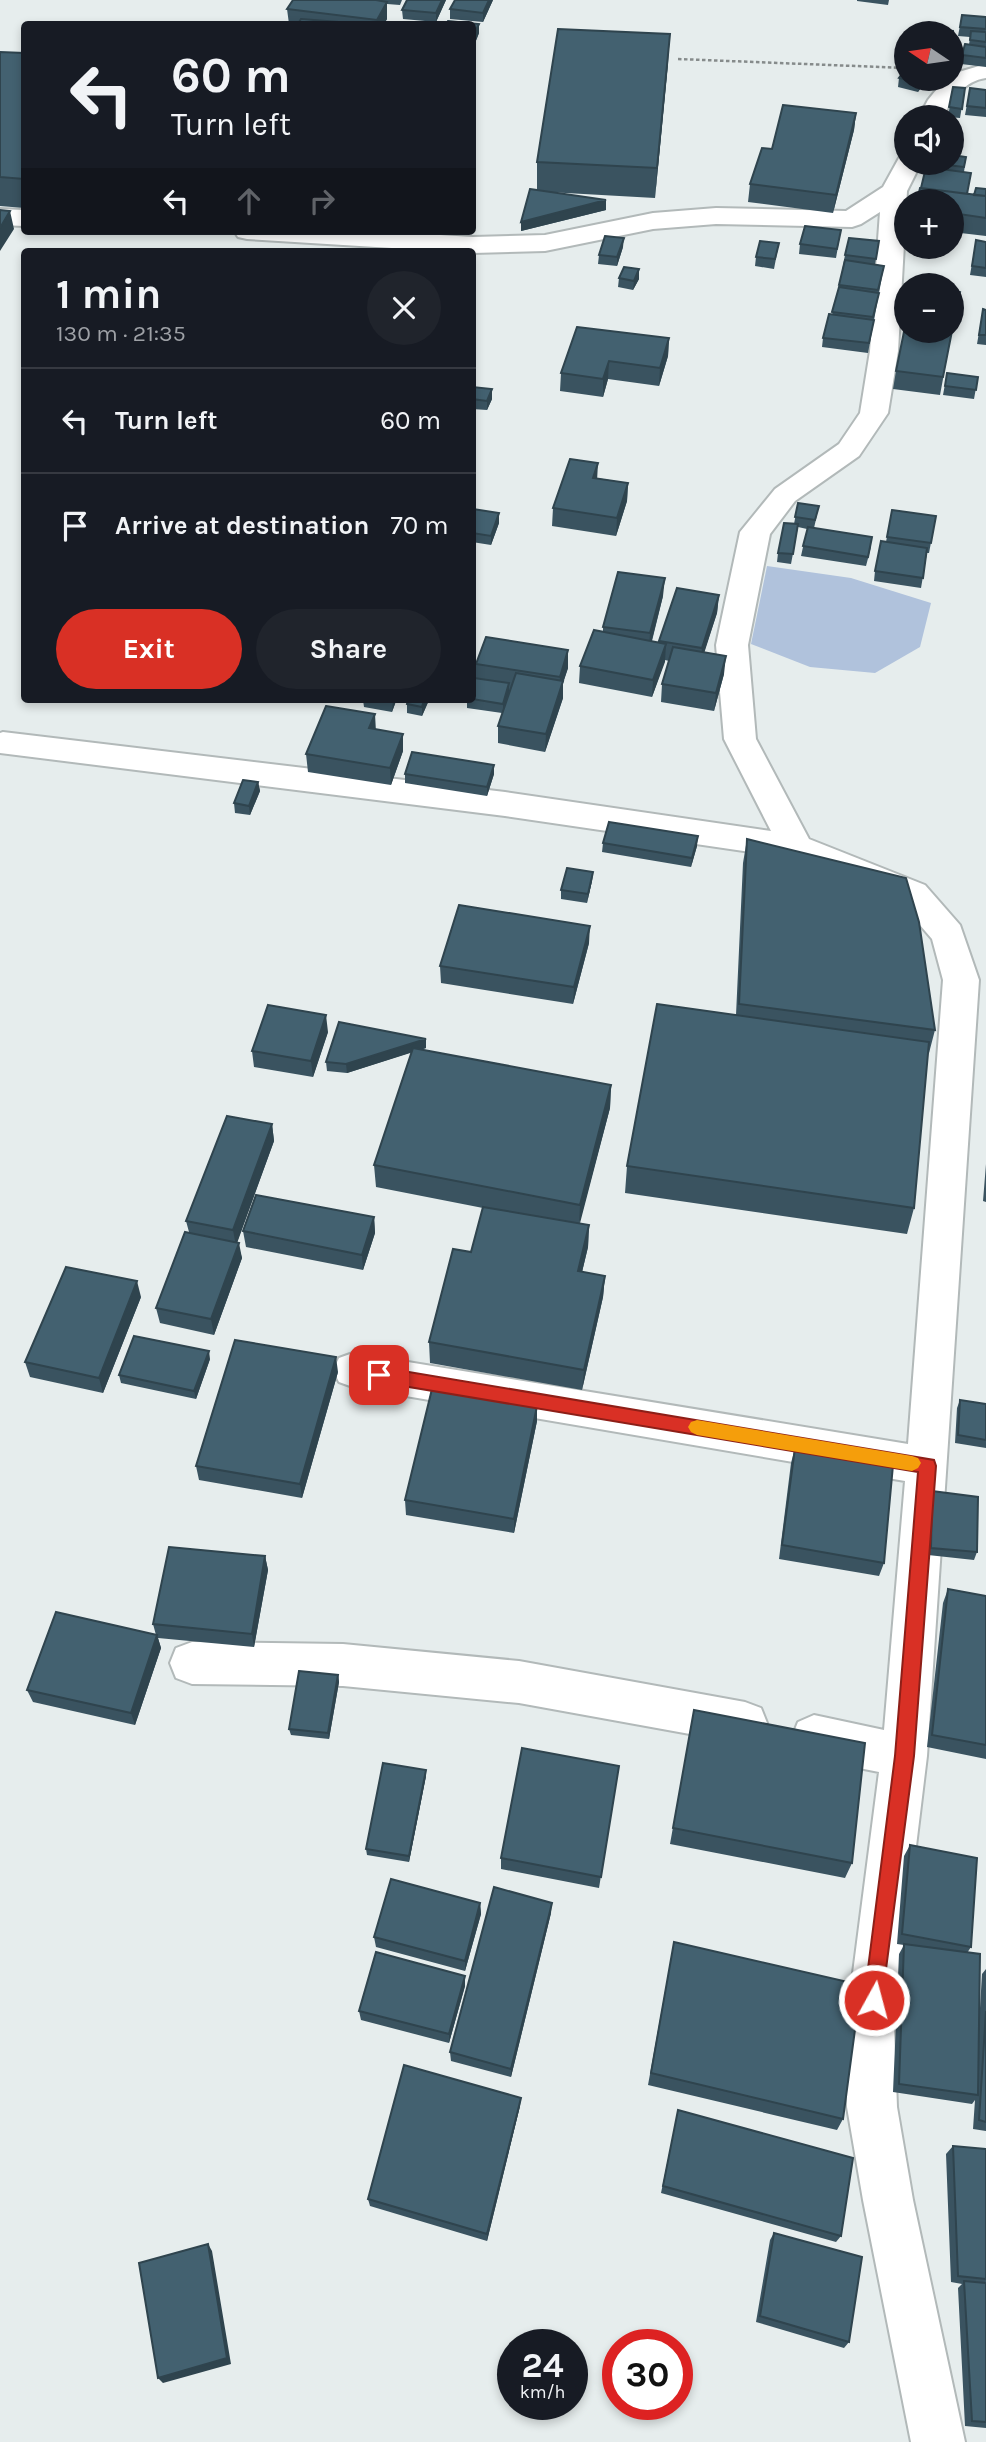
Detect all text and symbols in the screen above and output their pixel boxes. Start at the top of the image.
north arrow [894,21,964,91]
map controls [894,21,964,343]
text: 60 m [171,47,291,104]
icon: left [56,49,147,140]
button: sound [894,105,964,175]
text: Turn left [171,106,291,143]
icon: left [157,182,195,220]
icon: ahead [230,182,268,220]
icon: right [303,182,341,220]
button: + [894,189,964,259]
text: 1 min [56,269,161,319]
button: close [367,271,441,345]
button: − [894,273,964,343]
text: 130 m · 21:35 [56,320,186,347]
icon: left [56,402,94,440]
text: Turn left [115,405,217,436]
text: 60 m [380,405,441,436]
icon: arrive [56,507,94,545]
text: Arrive at destination [115,510,369,541]
text: 70 m [390,510,449,541]
button: Exit [56,609,242,689]
button: Share [256,609,441,689]
pin [349,1345,409,1405]
icon: arrive [360,1356,398,1394]
position arrow [837,1963,911,2037]
speed limit sign: 30 [602,2329,693,2420]
text: 24 [522,2345,564,2386]
text: km/h [520,2381,565,2403]

